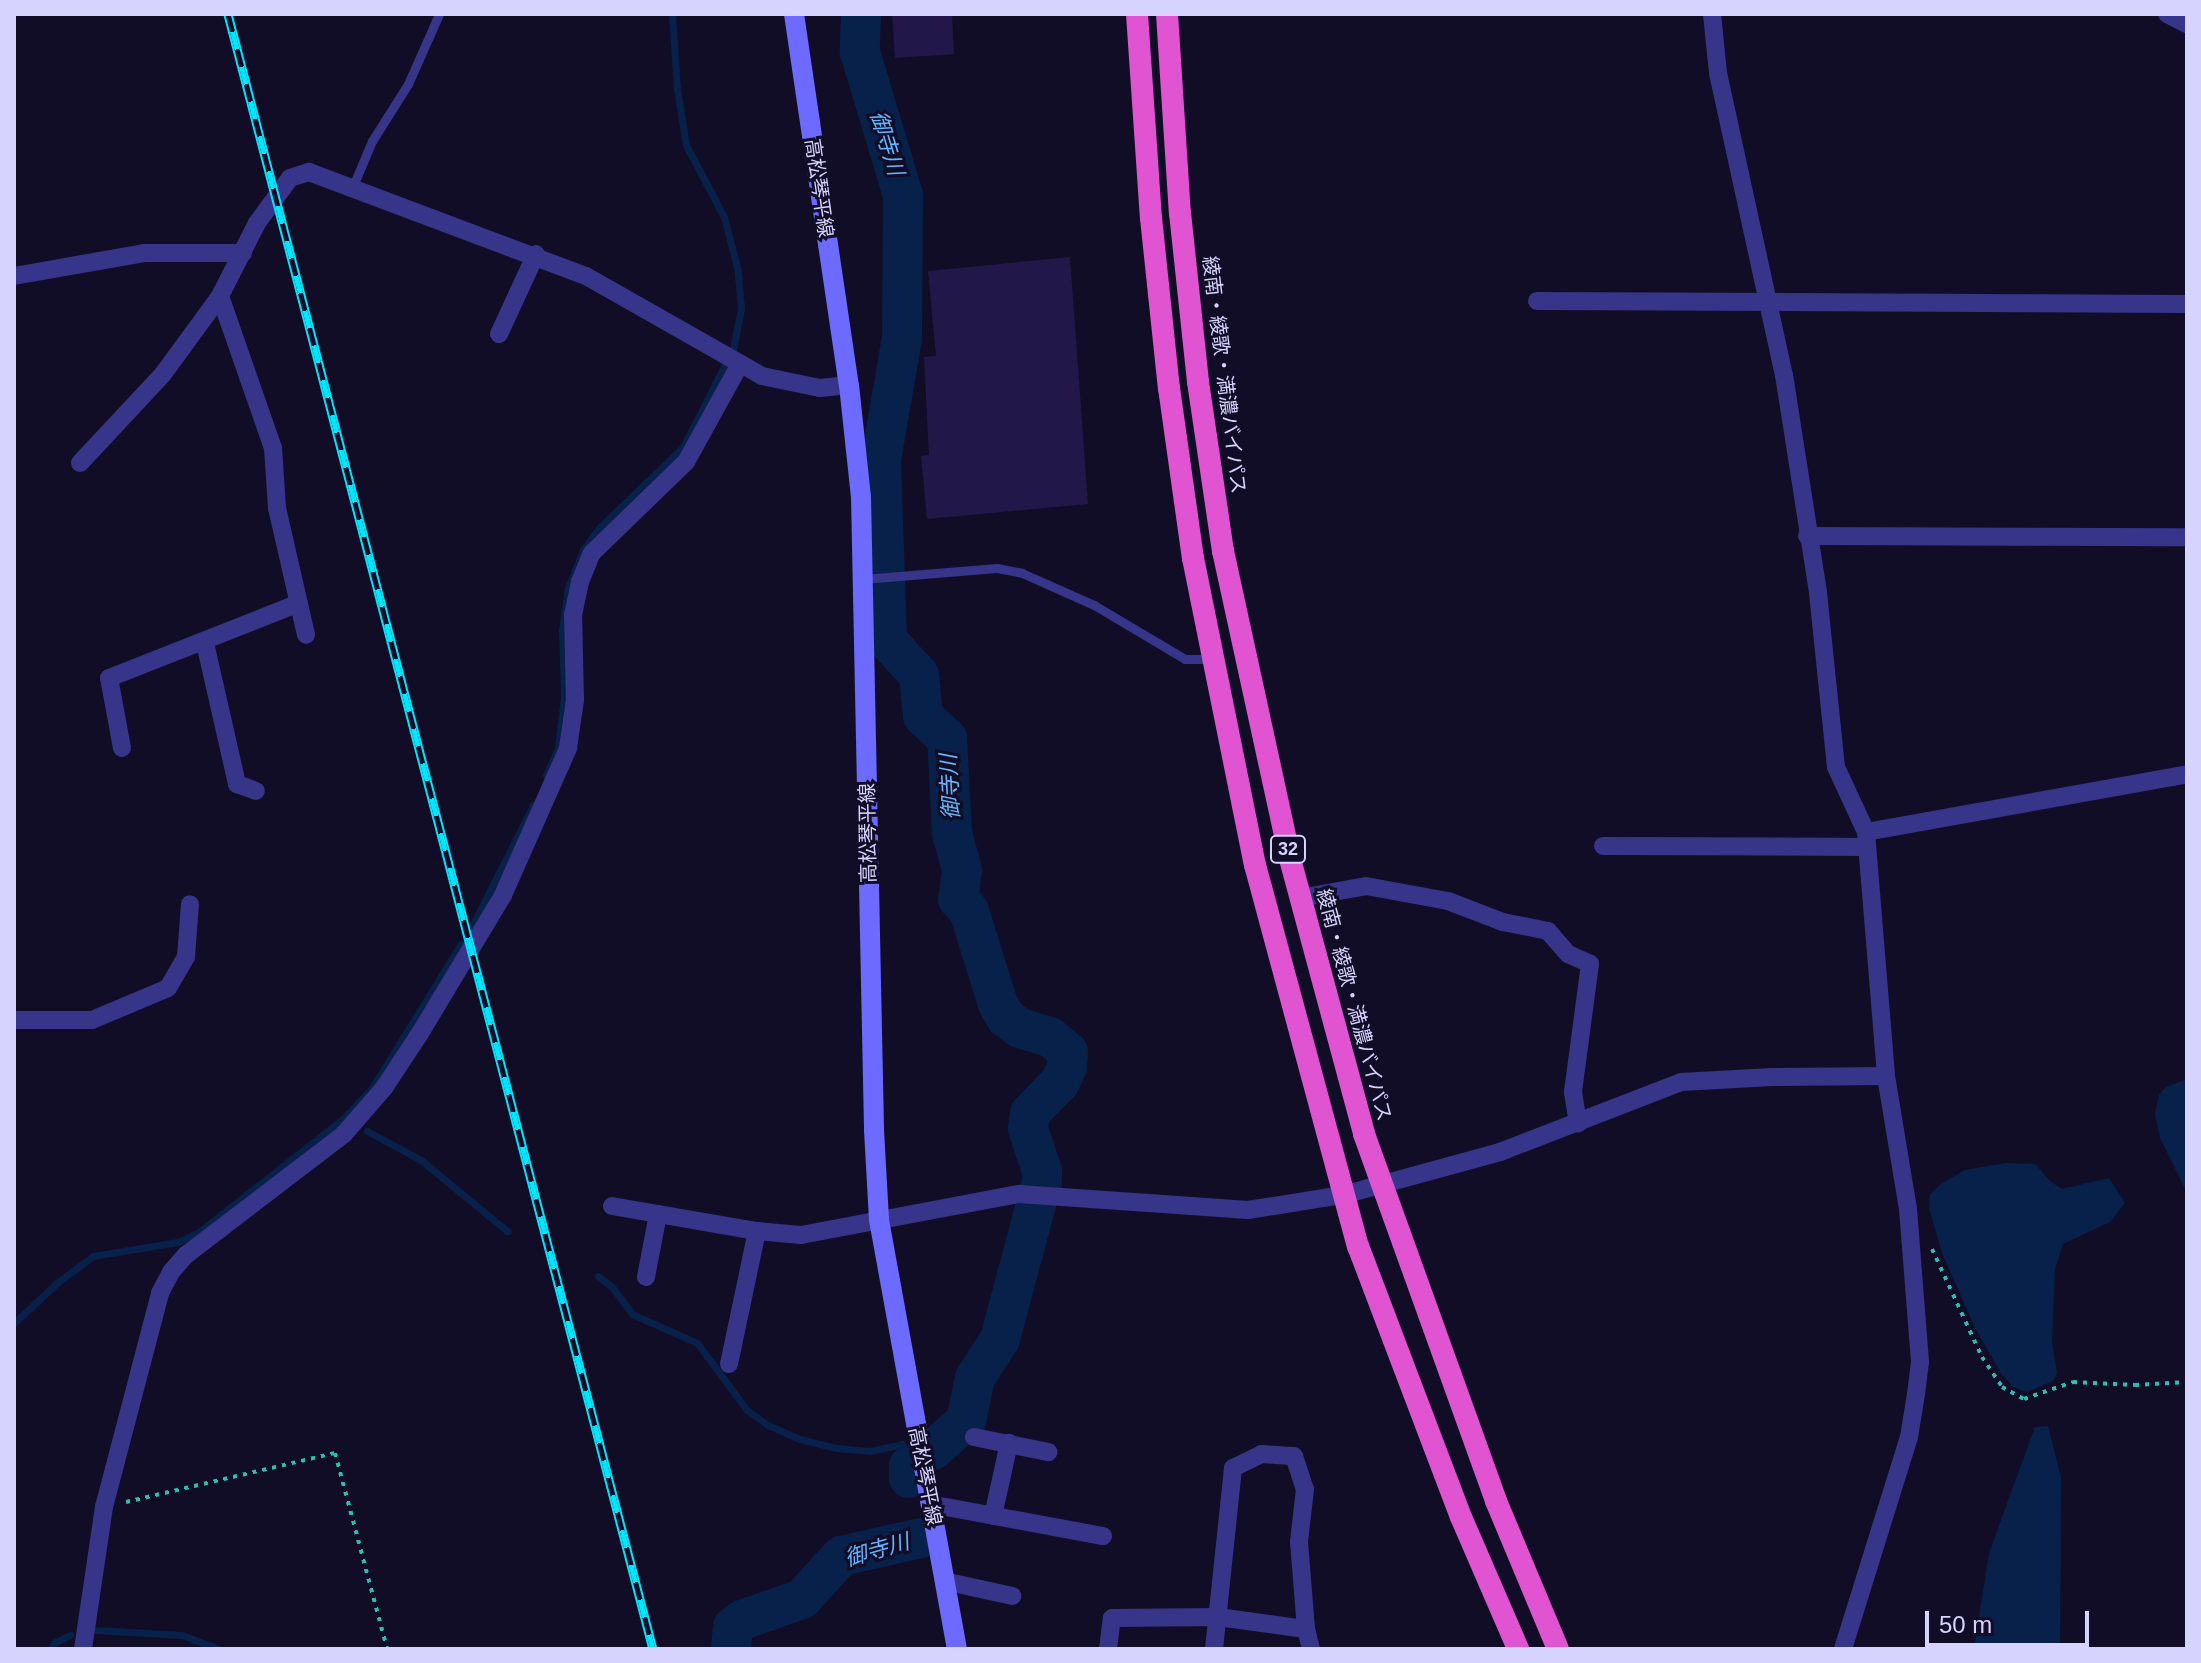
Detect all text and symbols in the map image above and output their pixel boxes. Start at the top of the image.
water label: 御寺川 [865,108,909,178]
street label: 高松琴平線 [800,137,838,239]
street label: 綾南・綾歌・満濃バイパス [1197,254,1251,496]
water label: 御寺川 [935,753,965,821]
street label: 高松琴平線 [855,783,881,883]
road number: 32 [1268,835,1308,863]
street label: 綾南・綾歌・満濃バイパス [1311,886,1397,1124]
street label: 高松琴平線 [904,1425,946,1527]
water label: 御寺川 [842,1528,912,1572]
scale bar [1929,1595,2093,1645]
text: 50 m [1939,1611,1992,1638]

